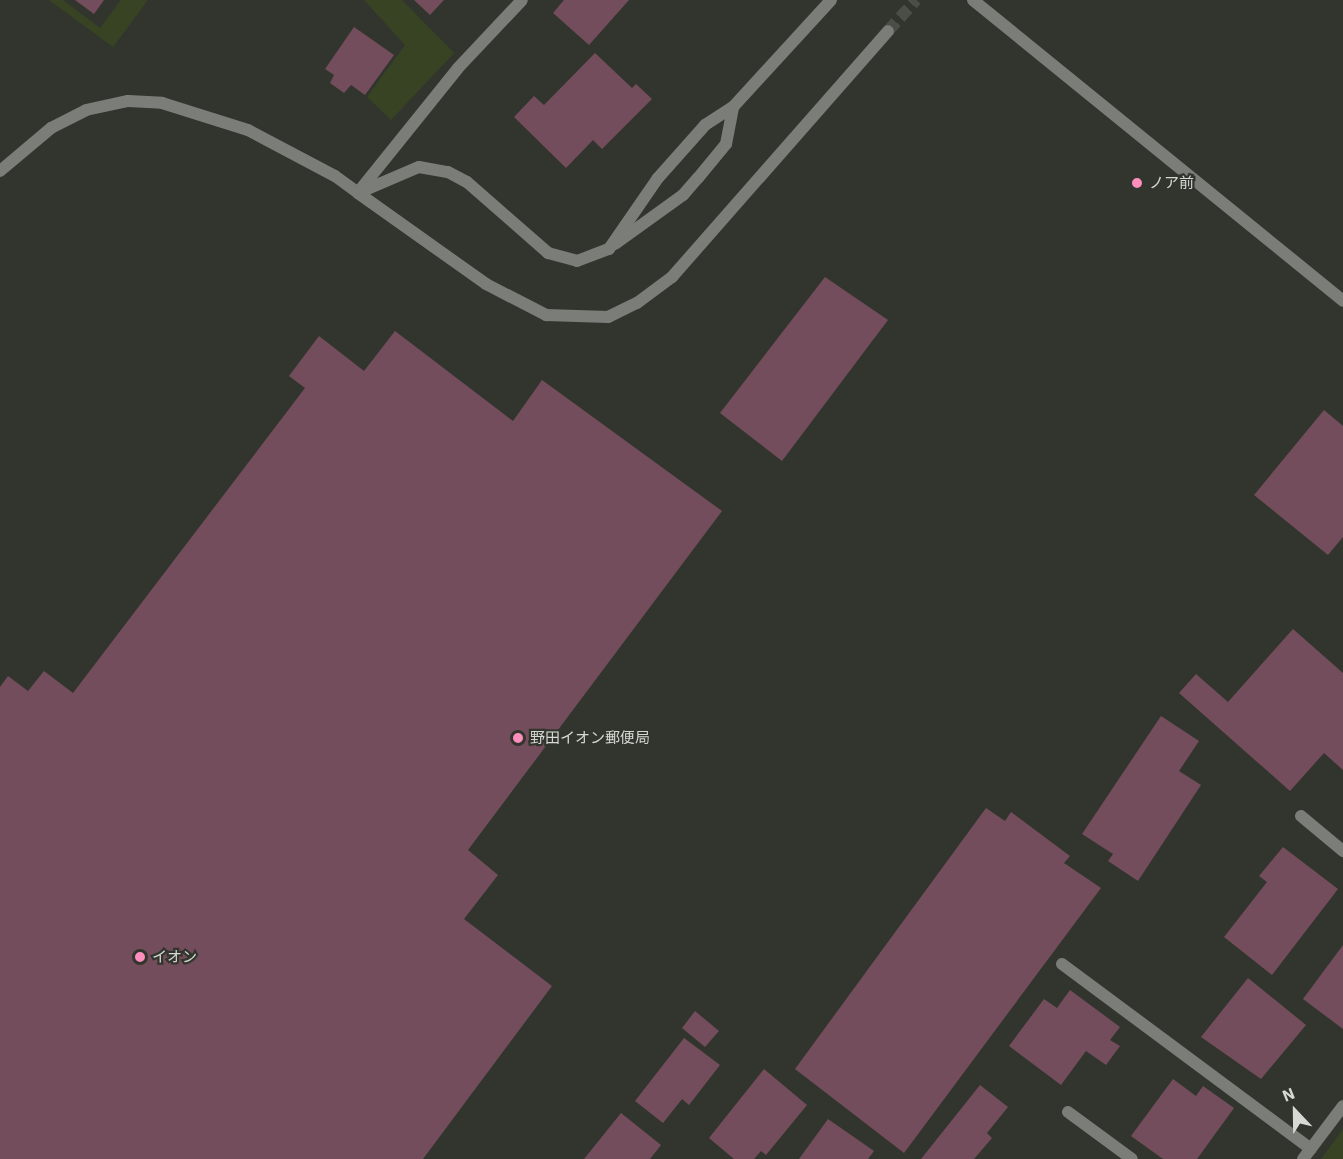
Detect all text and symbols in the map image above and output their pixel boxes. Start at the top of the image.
place label: ノア前 [1149,174,1194,192]
marker: ノア前 [1130,176,1144,190]
place label: 野田イオン郵便局 [530,729,650,747]
marker: 野田イオン郵便局 [511,731,525,745]
place label: イオン [152,948,197,966]
marker: イオン [133,950,147,964]
north arrow [1265,1081,1325,1141]
text: N [1279,1083,1297,1106]

